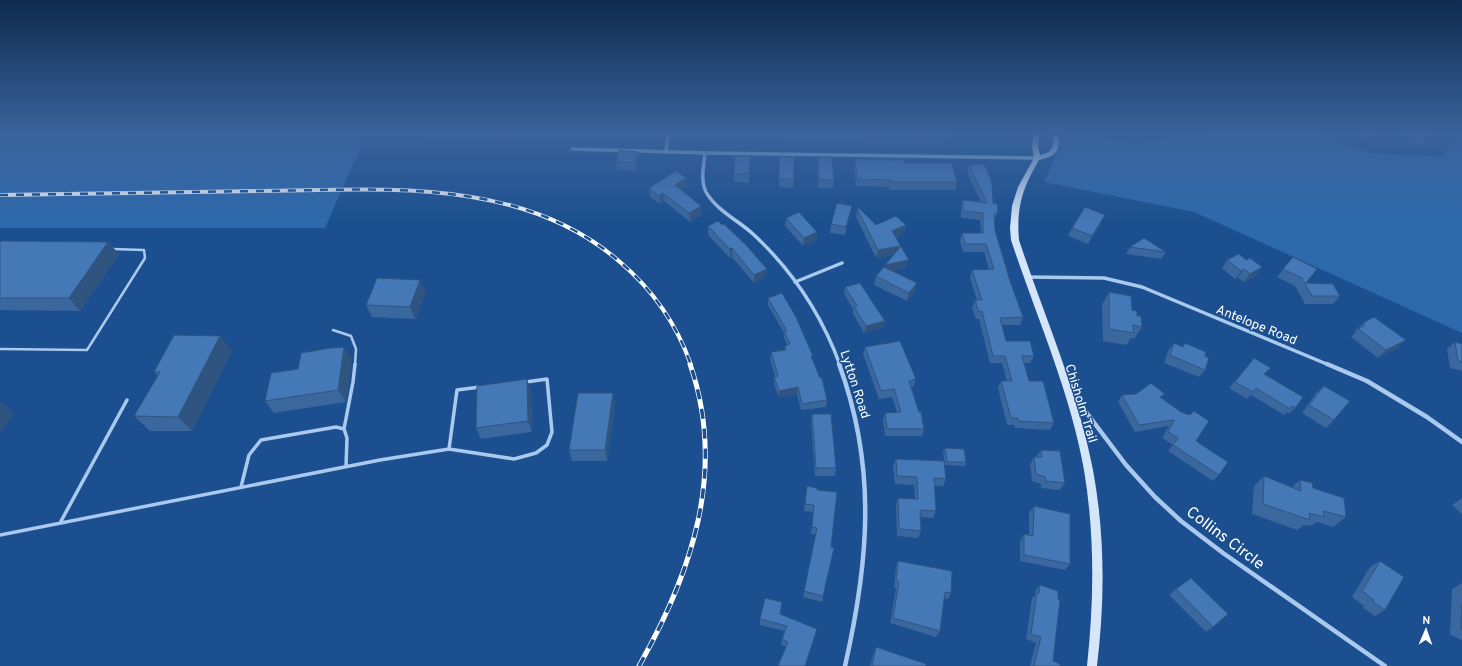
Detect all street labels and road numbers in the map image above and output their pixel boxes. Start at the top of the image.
street label: Antelope Road [1213,302,1299,349]
street label: Lytton Road [836,348,873,421]
street label: Chisholm Trail [1061,362,1100,445]
street label: Collins Circle [1182,503,1268,575]

